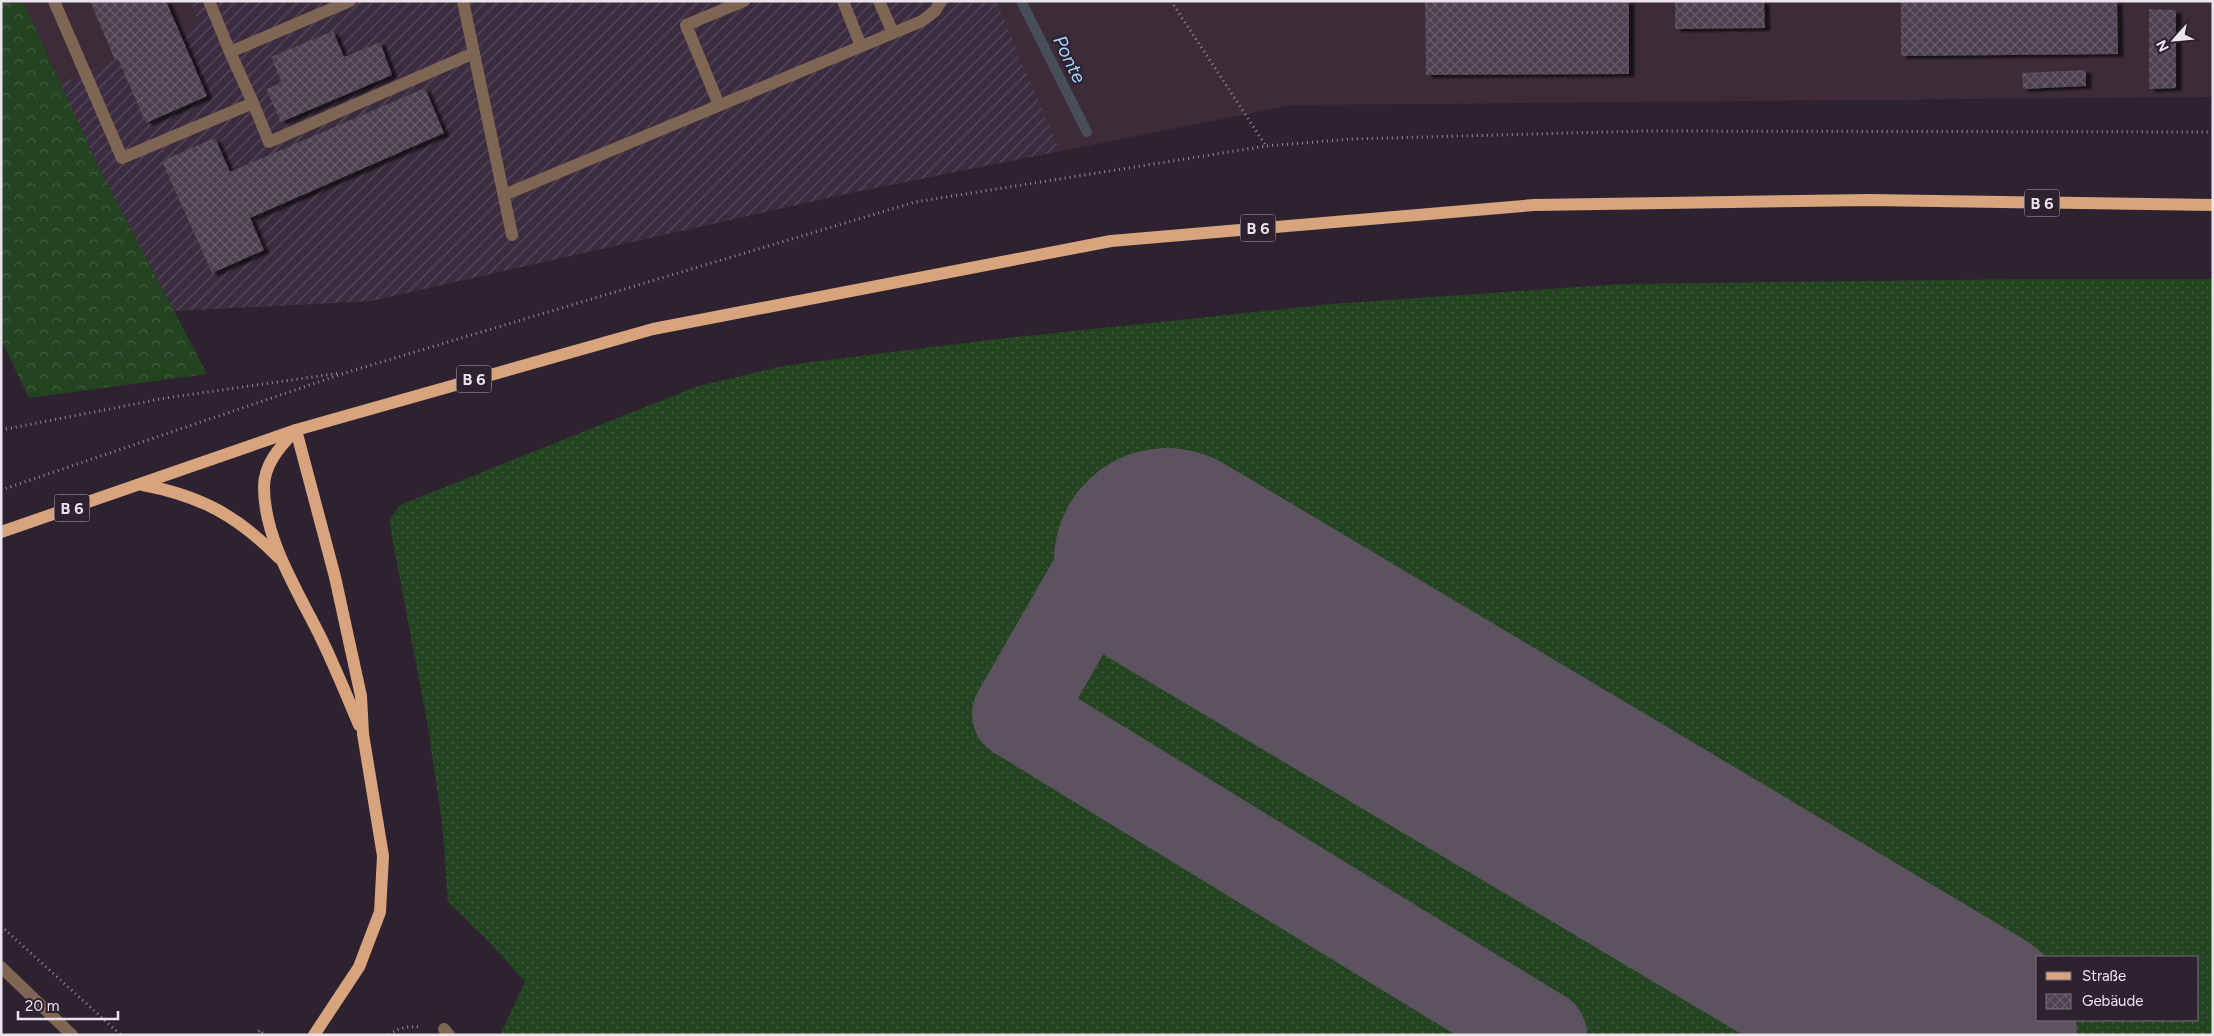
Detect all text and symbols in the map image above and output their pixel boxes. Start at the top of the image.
north arrow [2149,15,2199,65]
water label: Ponte [1048,32,1091,87]
text: N [2153,37,2173,54]
road number: B 6 [2024,190,2060,217]
road number: B 6 [1240,214,1276,242]
road number: B 6 [456,366,492,392]
road number: B 6 [54,494,90,522]
legend [2036,956,2199,1021]
text: Straße [2082,967,2126,985]
scale bar [18,988,118,1020]
text: Gebäude [2082,992,2143,1010]
text: 20 m [25,997,59,1015]

